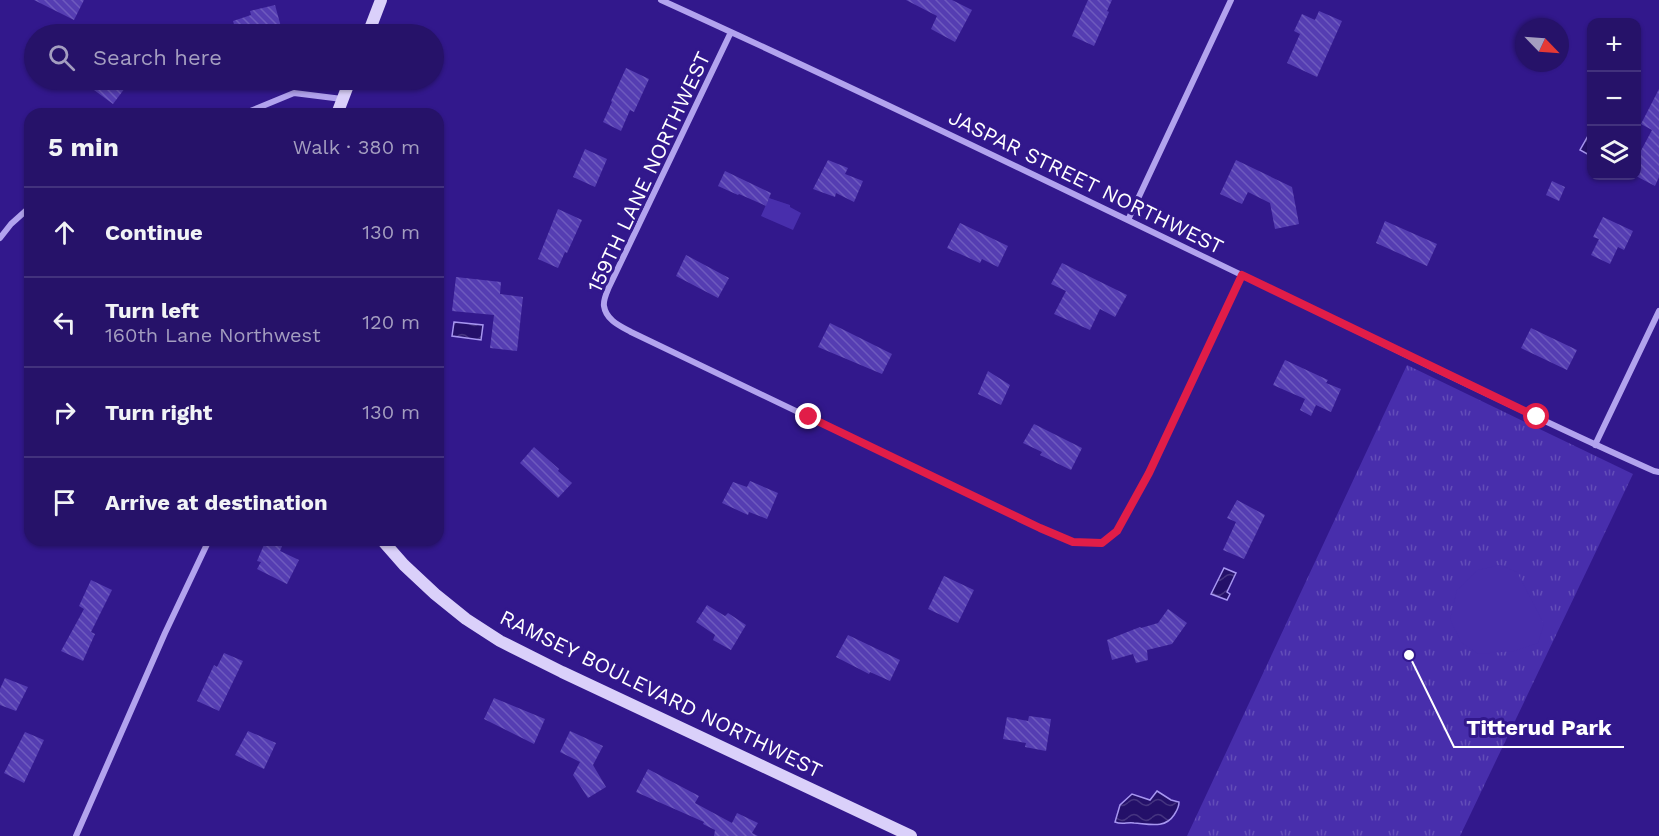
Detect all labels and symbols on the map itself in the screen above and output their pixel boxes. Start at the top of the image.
north arrow [1515,18,1569,72]
street label: 159TH LANE NORTHWEST [582,47,716,296]
street label: JASPAR STREET NORTHWEST [945,104,1228,259]
route end [795,403,821,429]
route start [1523,403,1549,429]
street label: RAMSEY BOULEVARD NORTHWEST [496,604,827,783]
callout: Titterud Park [1454,707,1624,747]
text: Titterud Park [1466,715,1612,740]

